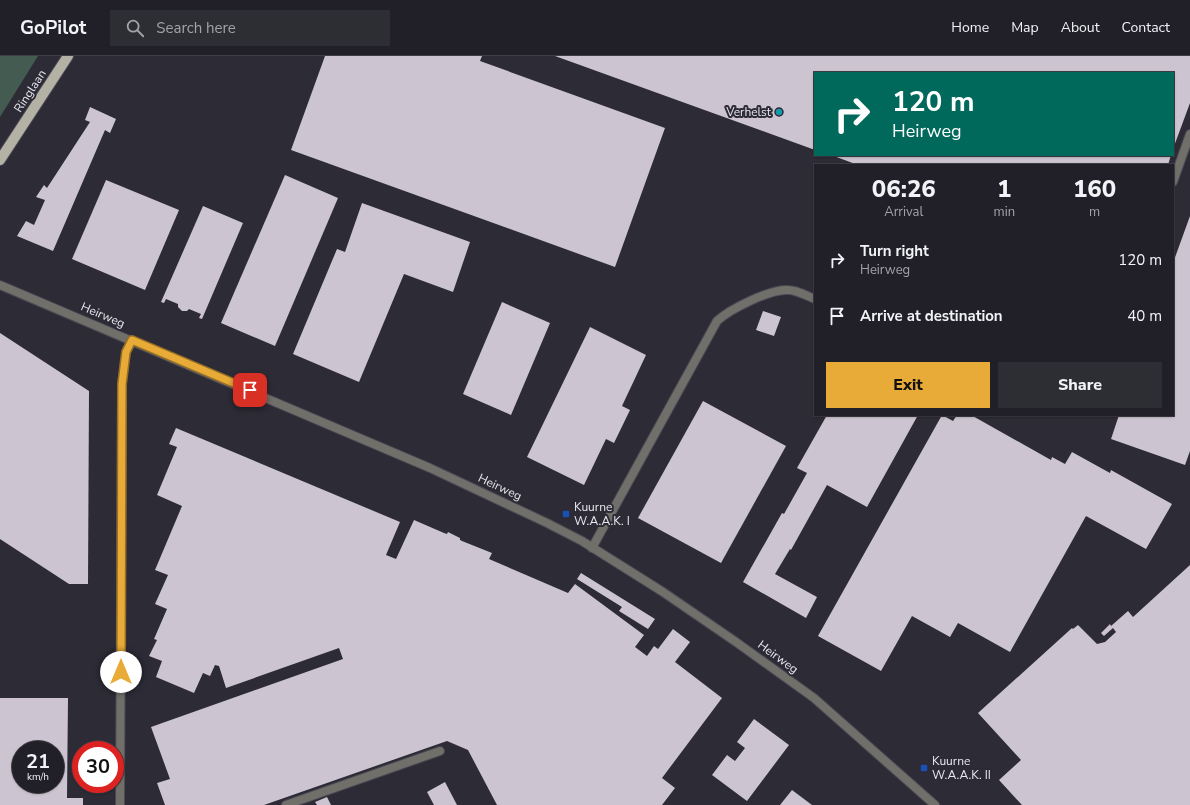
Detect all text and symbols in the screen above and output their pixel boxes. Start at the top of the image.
search box [110,10,390,46]
text: GoPilot [20,15,86,41]
icon: search [124,17,146,39]
text: Search here [156,18,236,38]
text: Home [951,18,989,37]
text: Map [1011,18,1039,37]
text: About [1061,18,1100,37]
text: Contact [1122,18,1170,37]
street label: Ringlaan [10,67,50,115]
text: 120 m [892,83,975,121]
icon: right [826,88,878,140]
place label: Verhelst [725,104,772,120]
marker: Verhelst [774,107,784,117]
text: Heirweg [892,119,962,143]
text: 06:26 [872,173,936,205]
text: 1 [997,173,1012,205]
text: 160 [1073,173,1116,205]
text: Arrival [884,203,923,221]
text: min [994,203,1015,221]
text: m [1089,203,1100,221]
text: Turn right [860,241,929,261]
icon: right [826,249,848,271]
text: 120 m [1118,250,1162,270]
text: Heirweg [860,261,910,279]
street label: Heirweg [79,299,127,331]
icon: arrive [826,305,848,327]
text: Arrive at destination [860,306,1003,326]
text: 40 m [1127,306,1162,326]
button: Exit [826,362,990,408]
button: Share [998,362,1162,408]
pin [233,373,267,407]
icon: arrive [239,379,261,401]
street label: Heirweg [476,470,524,504]
place label: Kuurne W.A.A.K. I [574,499,630,529]
marker: Kuurne W.A.A.K. I [561,509,571,519]
street label: Heirweg [755,637,801,677]
position arrow [100,651,142,693]
speed limit sign: 30 [72,741,124,793]
text: 21 [26,748,50,775]
place label: Kuurne W.A.A.K. II [932,753,991,783]
marker: Kuurne W.A.A.K. II [919,763,929,773]
text: km/h [27,770,49,784]

